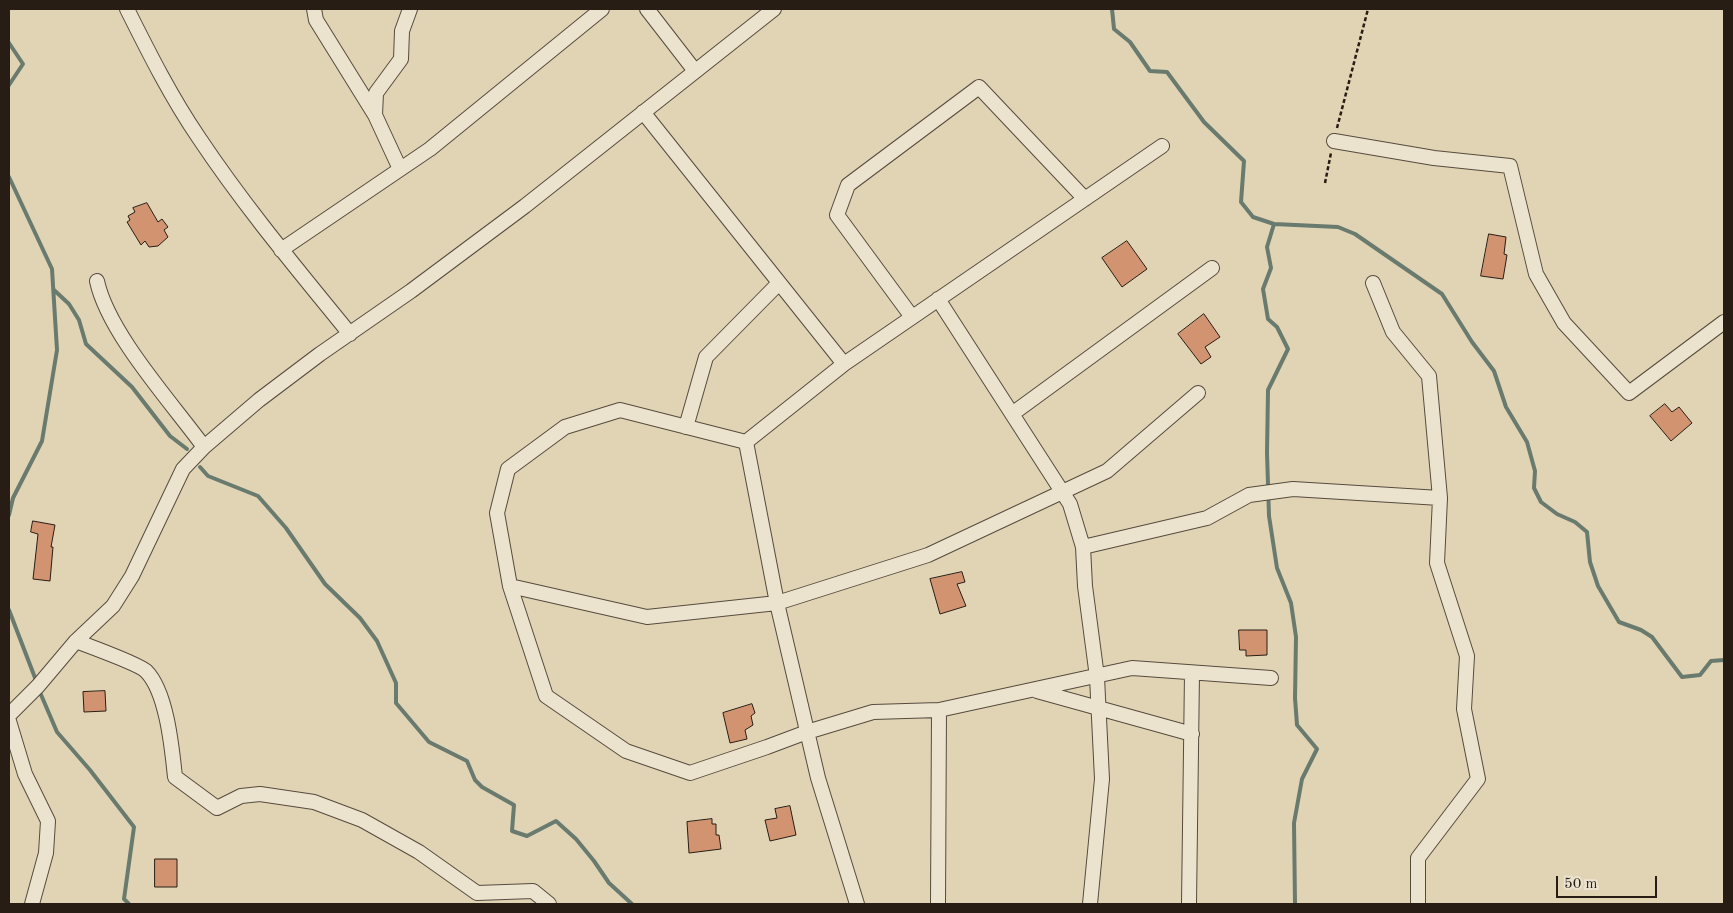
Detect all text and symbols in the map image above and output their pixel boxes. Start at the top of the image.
scale bar [1558,866,1659,898]
text: 50 m [1564,877,1598,892]

